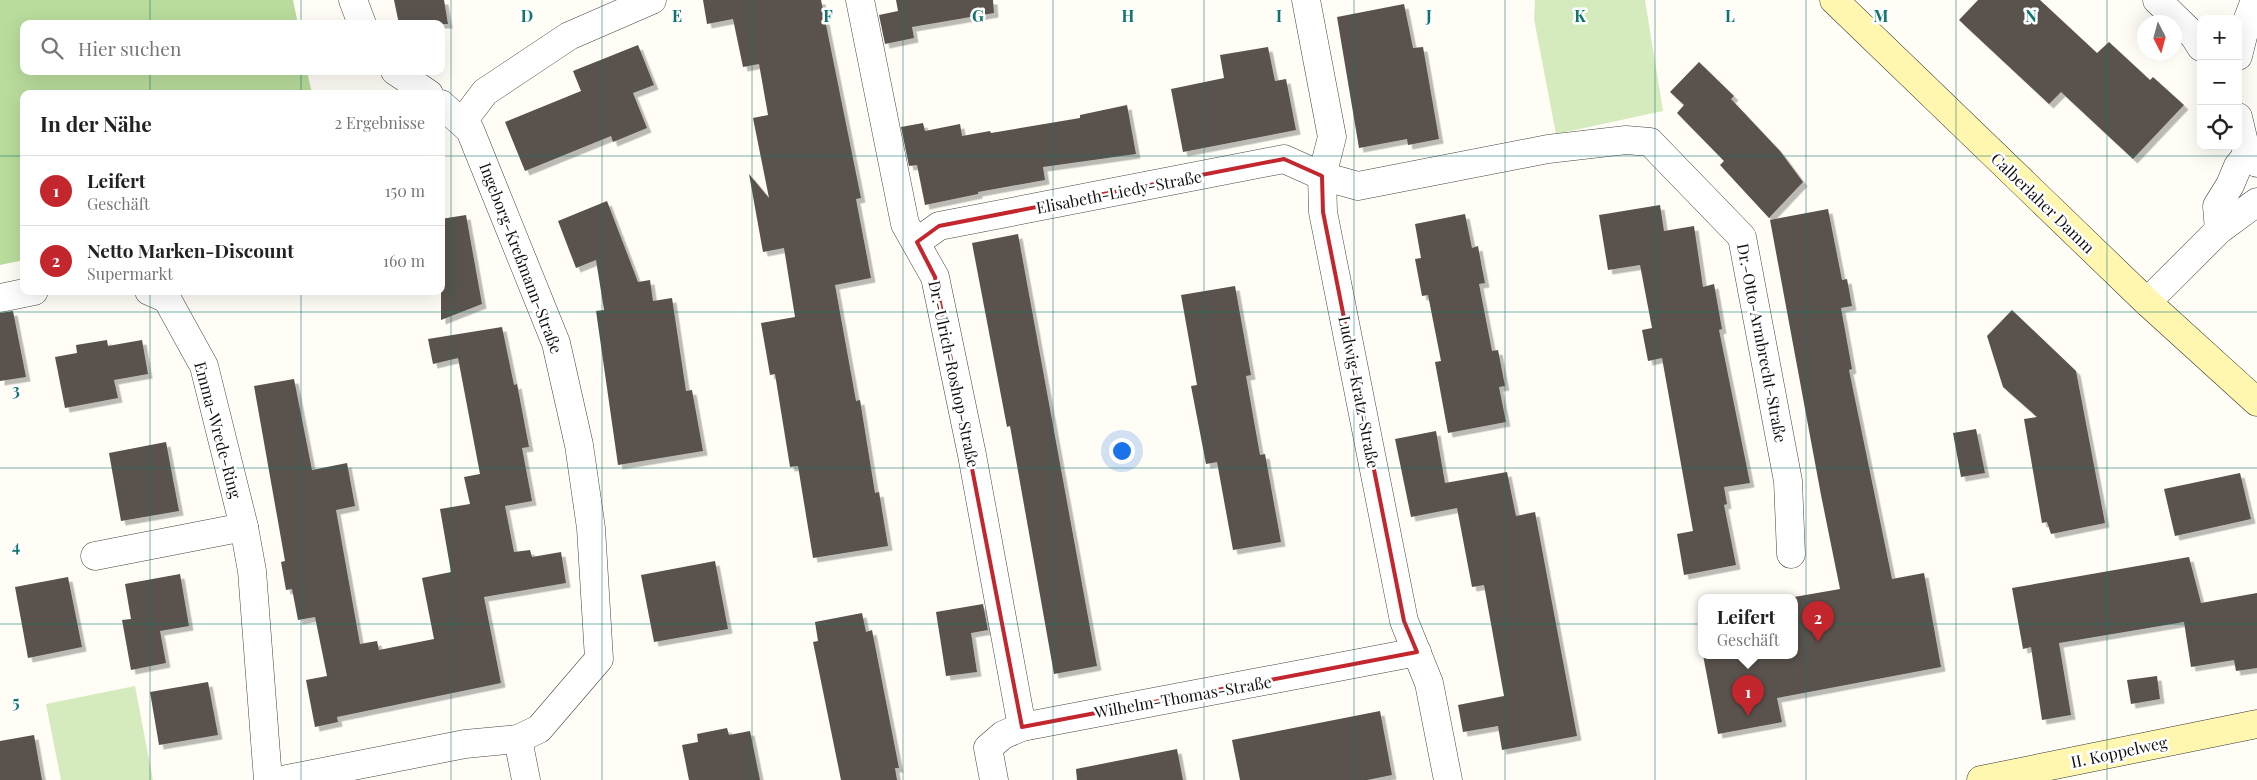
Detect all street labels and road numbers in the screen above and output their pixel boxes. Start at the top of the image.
street label: Calberlaher Damm [1987,148,2100,257]
street label: Ingeborg-Kreßmann-Straße [475,159,568,356]
street label: Elisabeth-Liedy-Straße [1034,165,1203,218]
street label: Dr.-Otto-Armbrecht-Straße [1733,242,1792,444]
street label: Dr.-Ulrich-Roshop-Straße [924,278,985,469]
street label: Ludwig-Kratz-Straße [1334,314,1385,470]
street label: Emma-Wrede-Ring [190,359,247,501]
street label: Wilhelm-Thomas-Straße [1092,671,1273,723]
street label: II. Koppelweg [2069,731,2170,772]

